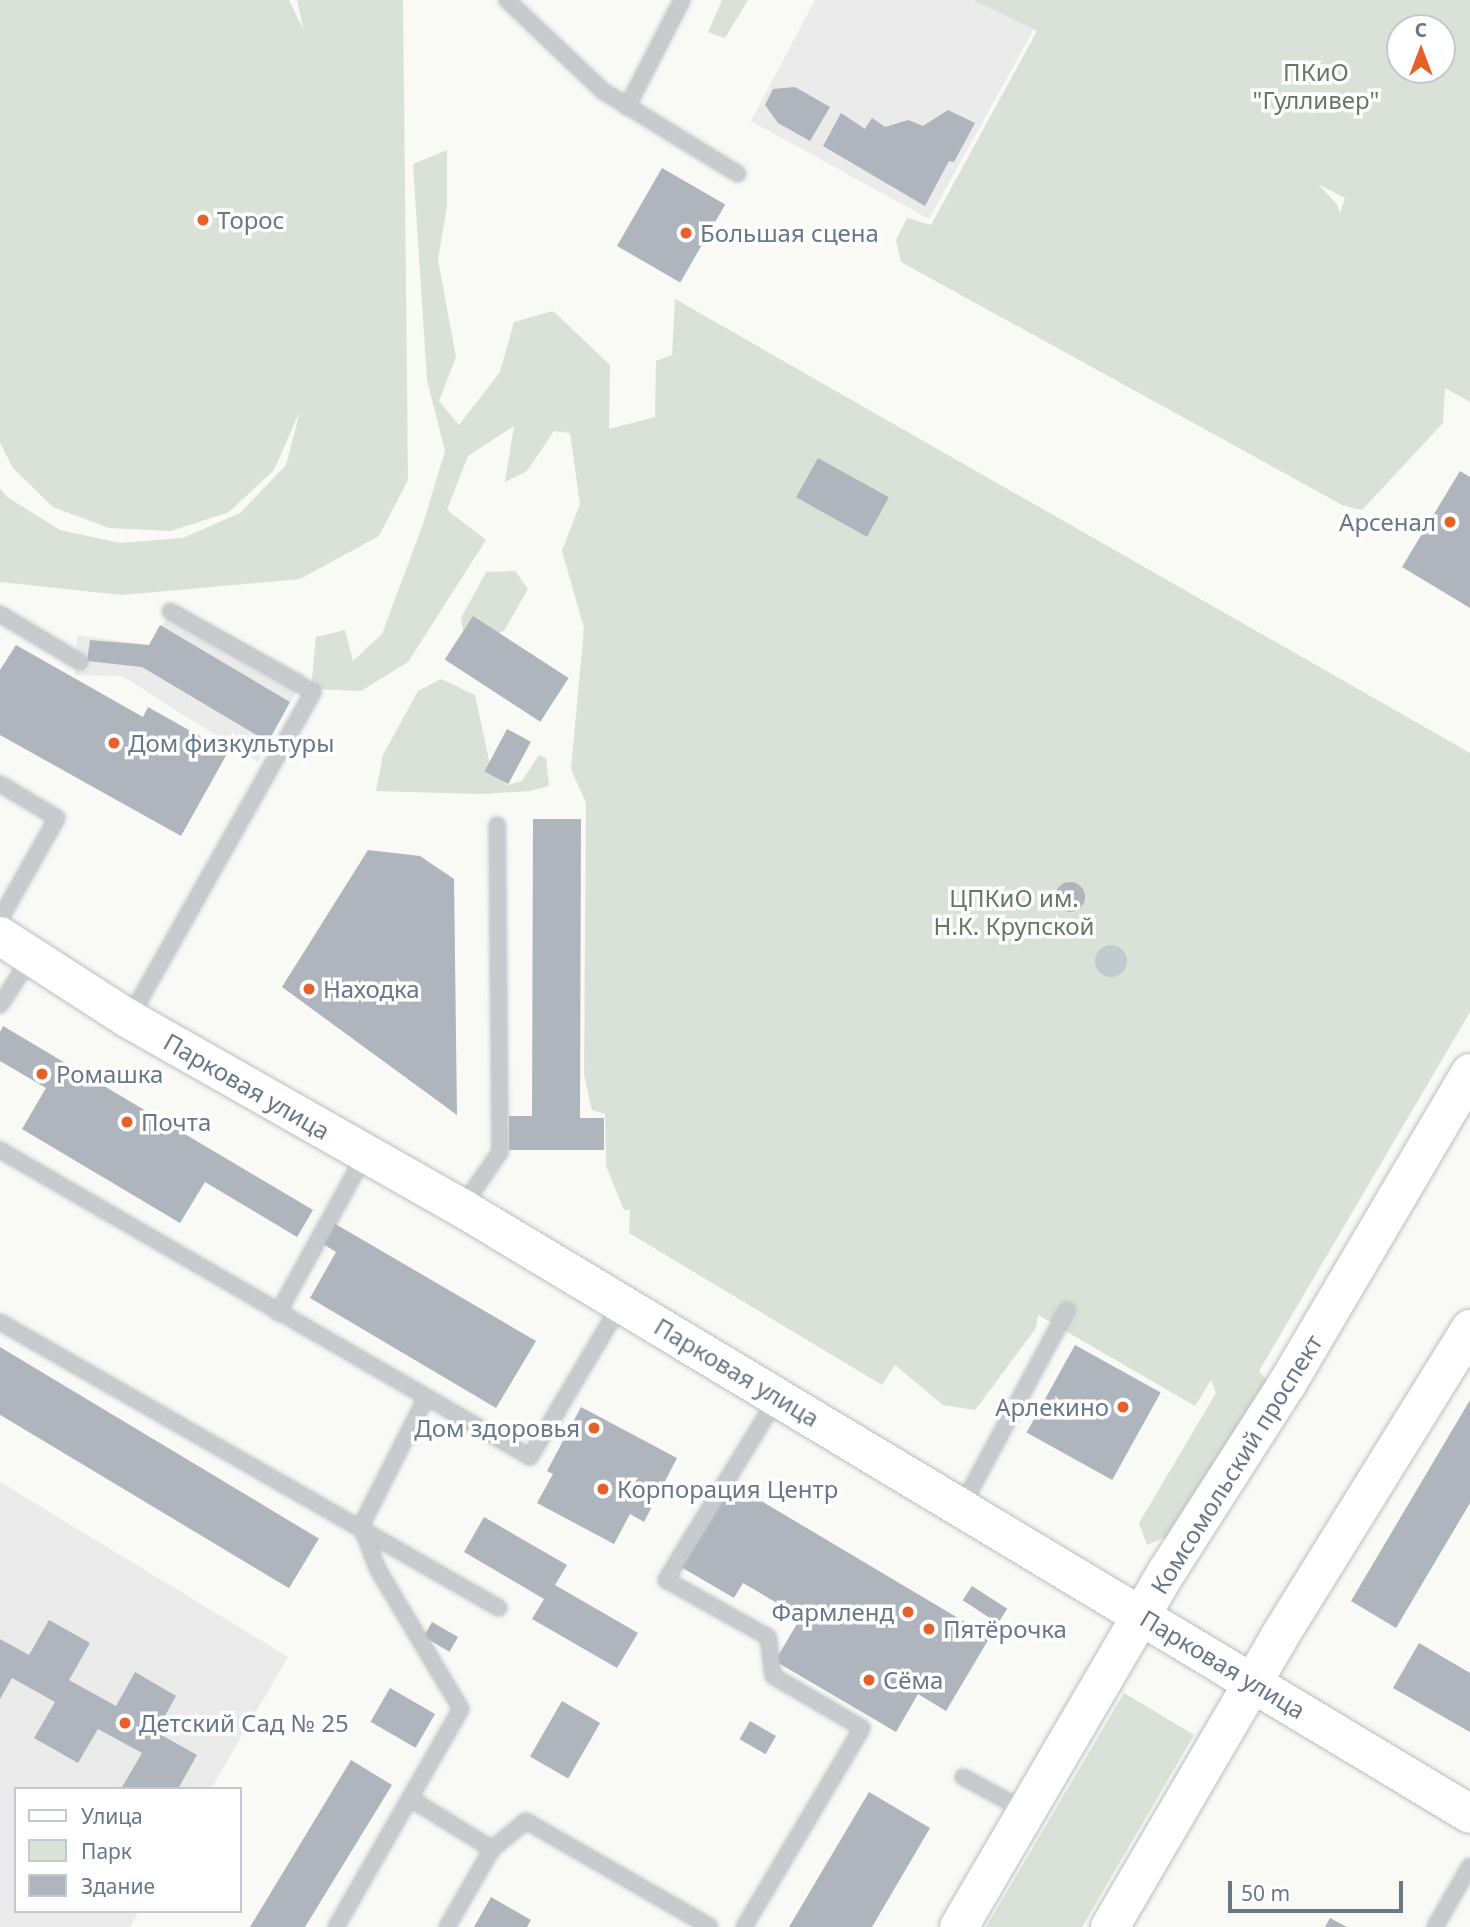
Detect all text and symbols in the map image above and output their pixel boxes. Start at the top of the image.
north arrow [1386,14,1456,84]
text: С [1415,17,1427,43]
park label: ПКиО "Гулливер" [1253,58,1379,114]
place label: Торос [217,206,284,234]
marker: Торос [195,212,211,228]
place label: Большая сцена [700,219,879,247]
marker: Большая сцена [678,225,694,241]
place label: Арсенал [1339,508,1436,536]
marker: Арсенал [1442,514,1458,530]
place label: Дом физкультуры [128,729,334,757]
marker: Дом физкультуры [106,735,122,751]
park label: ЦПКиО им. Н.К. Крупской [934,884,1094,940]
place label: Находка [323,975,420,1003]
marker: Находка [301,981,317,997]
street label: Парковая улица [159,1027,335,1145]
place label: Ромашка [56,1060,163,1088]
marker: Ромашка [34,1066,50,1082]
place label: Почта [141,1108,211,1136]
marker: Почта [119,1114,135,1130]
street label: Парковая улица [649,1311,825,1433]
street label: Комсомольский проспект [1144,1329,1328,1599]
place label: Арлекино [995,1393,1109,1421]
marker: Арлекино [1115,1399,1131,1415]
place label: Дом здоровья [414,1414,580,1442]
marker: Дом здоровья [586,1420,602,1436]
place label: Корпорация Центр [617,1475,838,1503]
marker: Корпорация Центр [595,1481,611,1497]
place label: Фармленд [771,1598,894,1626]
street label: Парковая улица [1135,1603,1311,1725]
marker: Фармленд [900,1604,916,1620]
place label: Пятёрочка [943,1615,1067,1643]
marker: Пятёрочка [921,1621,937,1637]
place label: Сёма [883,1666,943,1694]
marker: Сёма [861,1672,877,1688]
place label: Детский Сад № 25 [139,1709,349,1737]
marker: Детский Сад № 25 [117,1715,133,1731]
legend [14,1787,242,1913]
text: Улица [81,1802,143,1830]
text: Парк [81,1837,132,1865]
scale bar [1232,1868,1407,1912]
text: Здание [81,1872,155,1900]
text: 50 m [1241,1879,1290,1907]

